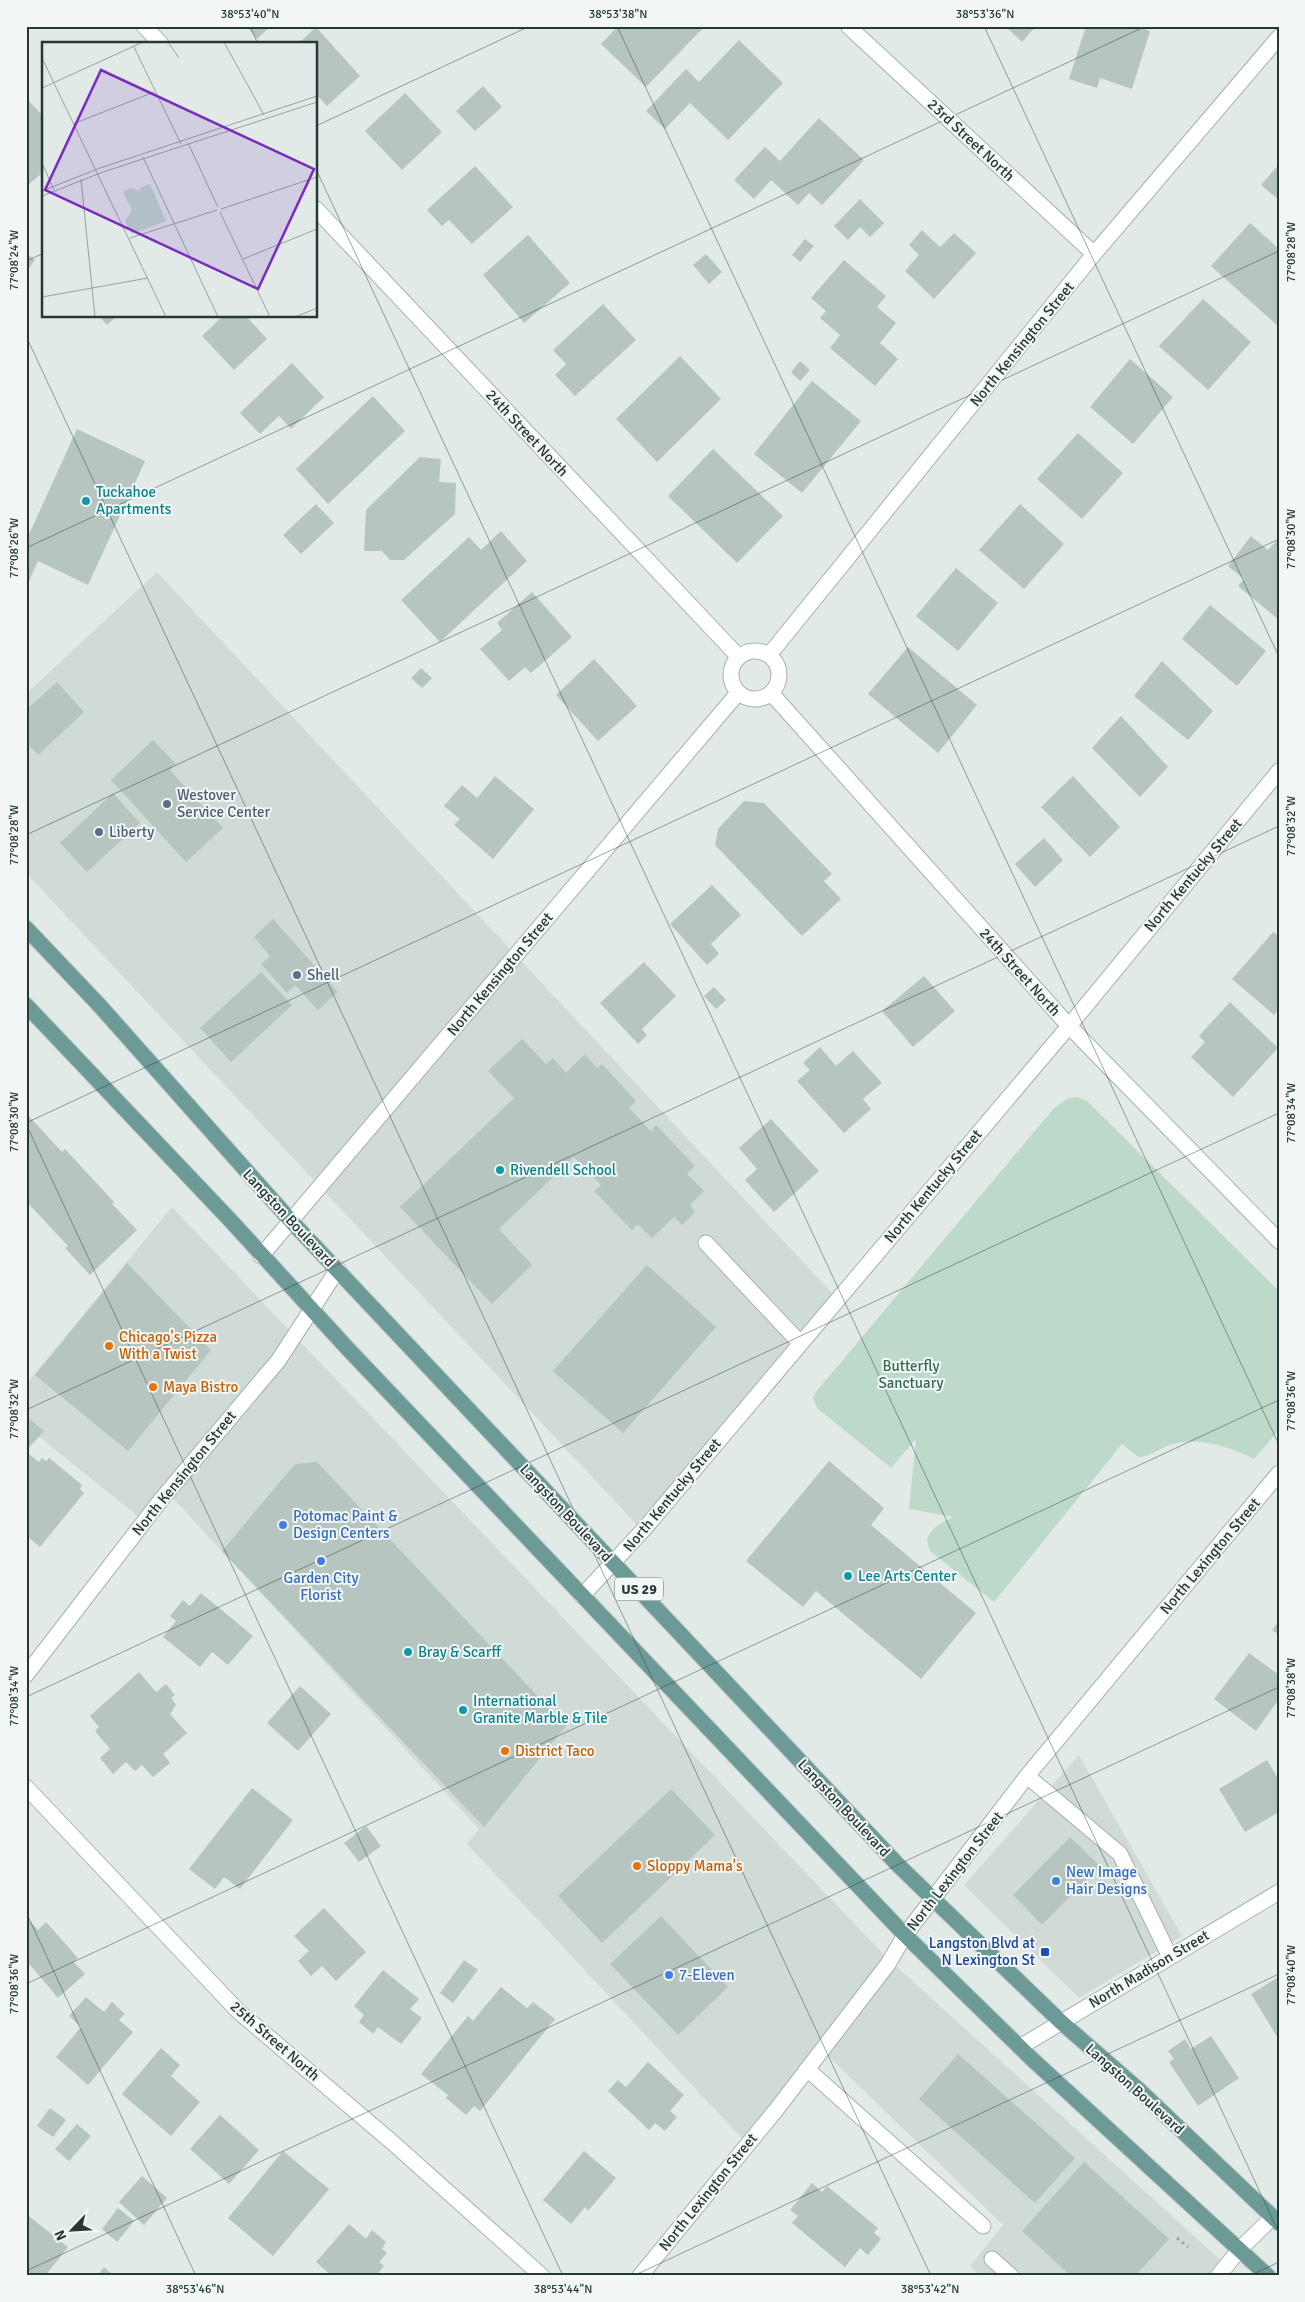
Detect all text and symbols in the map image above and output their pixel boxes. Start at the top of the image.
text: 38°53'40"N [221,7,279,22]
text: 38°53'38"N [589,7,647,22]
text: 38°53'36"N [956,7,1014,22]
inset map [42,42,318,318]
street label: 23rd Street North [924,95,1018,185]
text: 77°08'28"W [1284,222,1299,282]
text: 77°08'24"W [7,230,22,290]
street label: North Kensington Street [966,278,1078,410]
street label: 24th Street North [482,386,572,480]
place label: Tuckahoe Apartments [96,483,172,518]
marker: Tuckahoe Apartments [80,495,92,507]
text: 77°08'30"W [1284,509,1299,569]
text: 77°08'26"W [7,518,22,578]
place label: Westover Service Center [177,786,271,821]
text: 77°08'32"W [1284,796,1299,856]
marker: Westover Service Center [161,798,173,810]
text: 77°08'28"W [7,805,22,865]
street label: North Kentucky Street [1140,815,1246,935]
place label: Liberty [109,823,154,841]
marker: Liberty [93,826,105,838]
street label: North Kensington Street [443,909,557,1039]
street label: 24th Street North [976,924,1064,1020]
place label: Shell [307,966,340,984]
marker: Shell [291,969,303,981]
text: 77°08'34"W [1284,1083,1299,1143]
text: 77°08'30"W [7,1092,22,1152]
street label: North Kentucky Street [880,1126,986,1246]
place label: Rivendell School [510,1161,616,1179]
marker: Rivendell School [494,1164,506,1176]
street label: Langston Boulevard [239,1166,339,1271]
place label: Chicago's Pizza With a Twist [119,1328,217,1363]
marker: Chicago's Pizza With a Twist [103,1340,115,1352]
park label: Butterfly Sanctuary [878,1357,944,1392]
text: 77°08'36"W [1284,1371,1299,1431]
place label: Maya Bistro [163,1378,238,1396]
text: 77°08'32"W [7,1379,22,1439]
marker: Maya Bistro [147,1381,159,1393]
street label: North Kensington Street [128,1407,240,1539]
street label: North Kentucky Street [619,1435,725,1555]
street label: Langston Boulevard [516,1461,616,1566]
street label: North Lexington Street [1156,1494,1264,1618]
place label: Potomac Paint & Design Centers [293,1507,398,1542]
marker: Potomac Paint & Design Centers [277,1519,289,1531]
marker: Garden City Florist [315,1555,327,1567]
place label: Lee Arts Center [858,1567,957,1585]
place label: Garden City Florist [284,1569,358,1604]
marker: Lee Arts Center [842,1570,854,1582]
road number: US 29 [615,1578,663,1600]
place label: Bray & Scarff [418,1643,503,1661]
marker: Bray & Scarff [402,1646,414,1658]
text: 77°08'38"W [1284,1658,1299,1718]
text: 77°08'34"W [7,1666,22,1726]
place label: International Granite Marble & Tile [473,1692,608,1727]
marker: International Granite Marble & Tile [457,1704,469,1716]
place label: District Taco [515,1742,595,1760]
marker: District Taco [499,1745,511,1757]
street label: Langston Boulevard [794,1756,894,1861]
street label: North Lexington Street [903,1808,1007,1934]
place label: Sloppy Mama's [647,1857,743,1875]
marker: Sloppy Mama's [631,1860,643,1872]
place label: New Image Hair Designs [1066,1863,1148,1898]
marker: New Image Hair Designs [1050,1875,1062,1887]
street label: North Madison Street [1086,1926,1212,2012]
place label: Langston Blvd at N Lexington St [929,1934,1035,1969]
text: 77°08'40"W [1284,1945,1299,2005]
marker: Langston Blvd at N Lexington St [1039,1946,1051,1958]
text: 77°08'36"W [7,1954,22,2014]
place label: 7-Eleven [679,1966,735,1984]
marker: 7-Eleven [663,1969,675,1981]
street label: 25th Street North [227,1997,323,2085]
street label: Langston Boulevard [1082,2040,1188,2138]
street label: North Lexington Street [655,2130,761,2254]
north arrow [48,2204,98,2254]
text: N [51,2227,70,2243]
text: 38°53'46"N [166,2282,224,2297]
text: 38°53'44"N [534,2282,592,2297]
text: 38°53'42"N [901,2282,959,2297]

